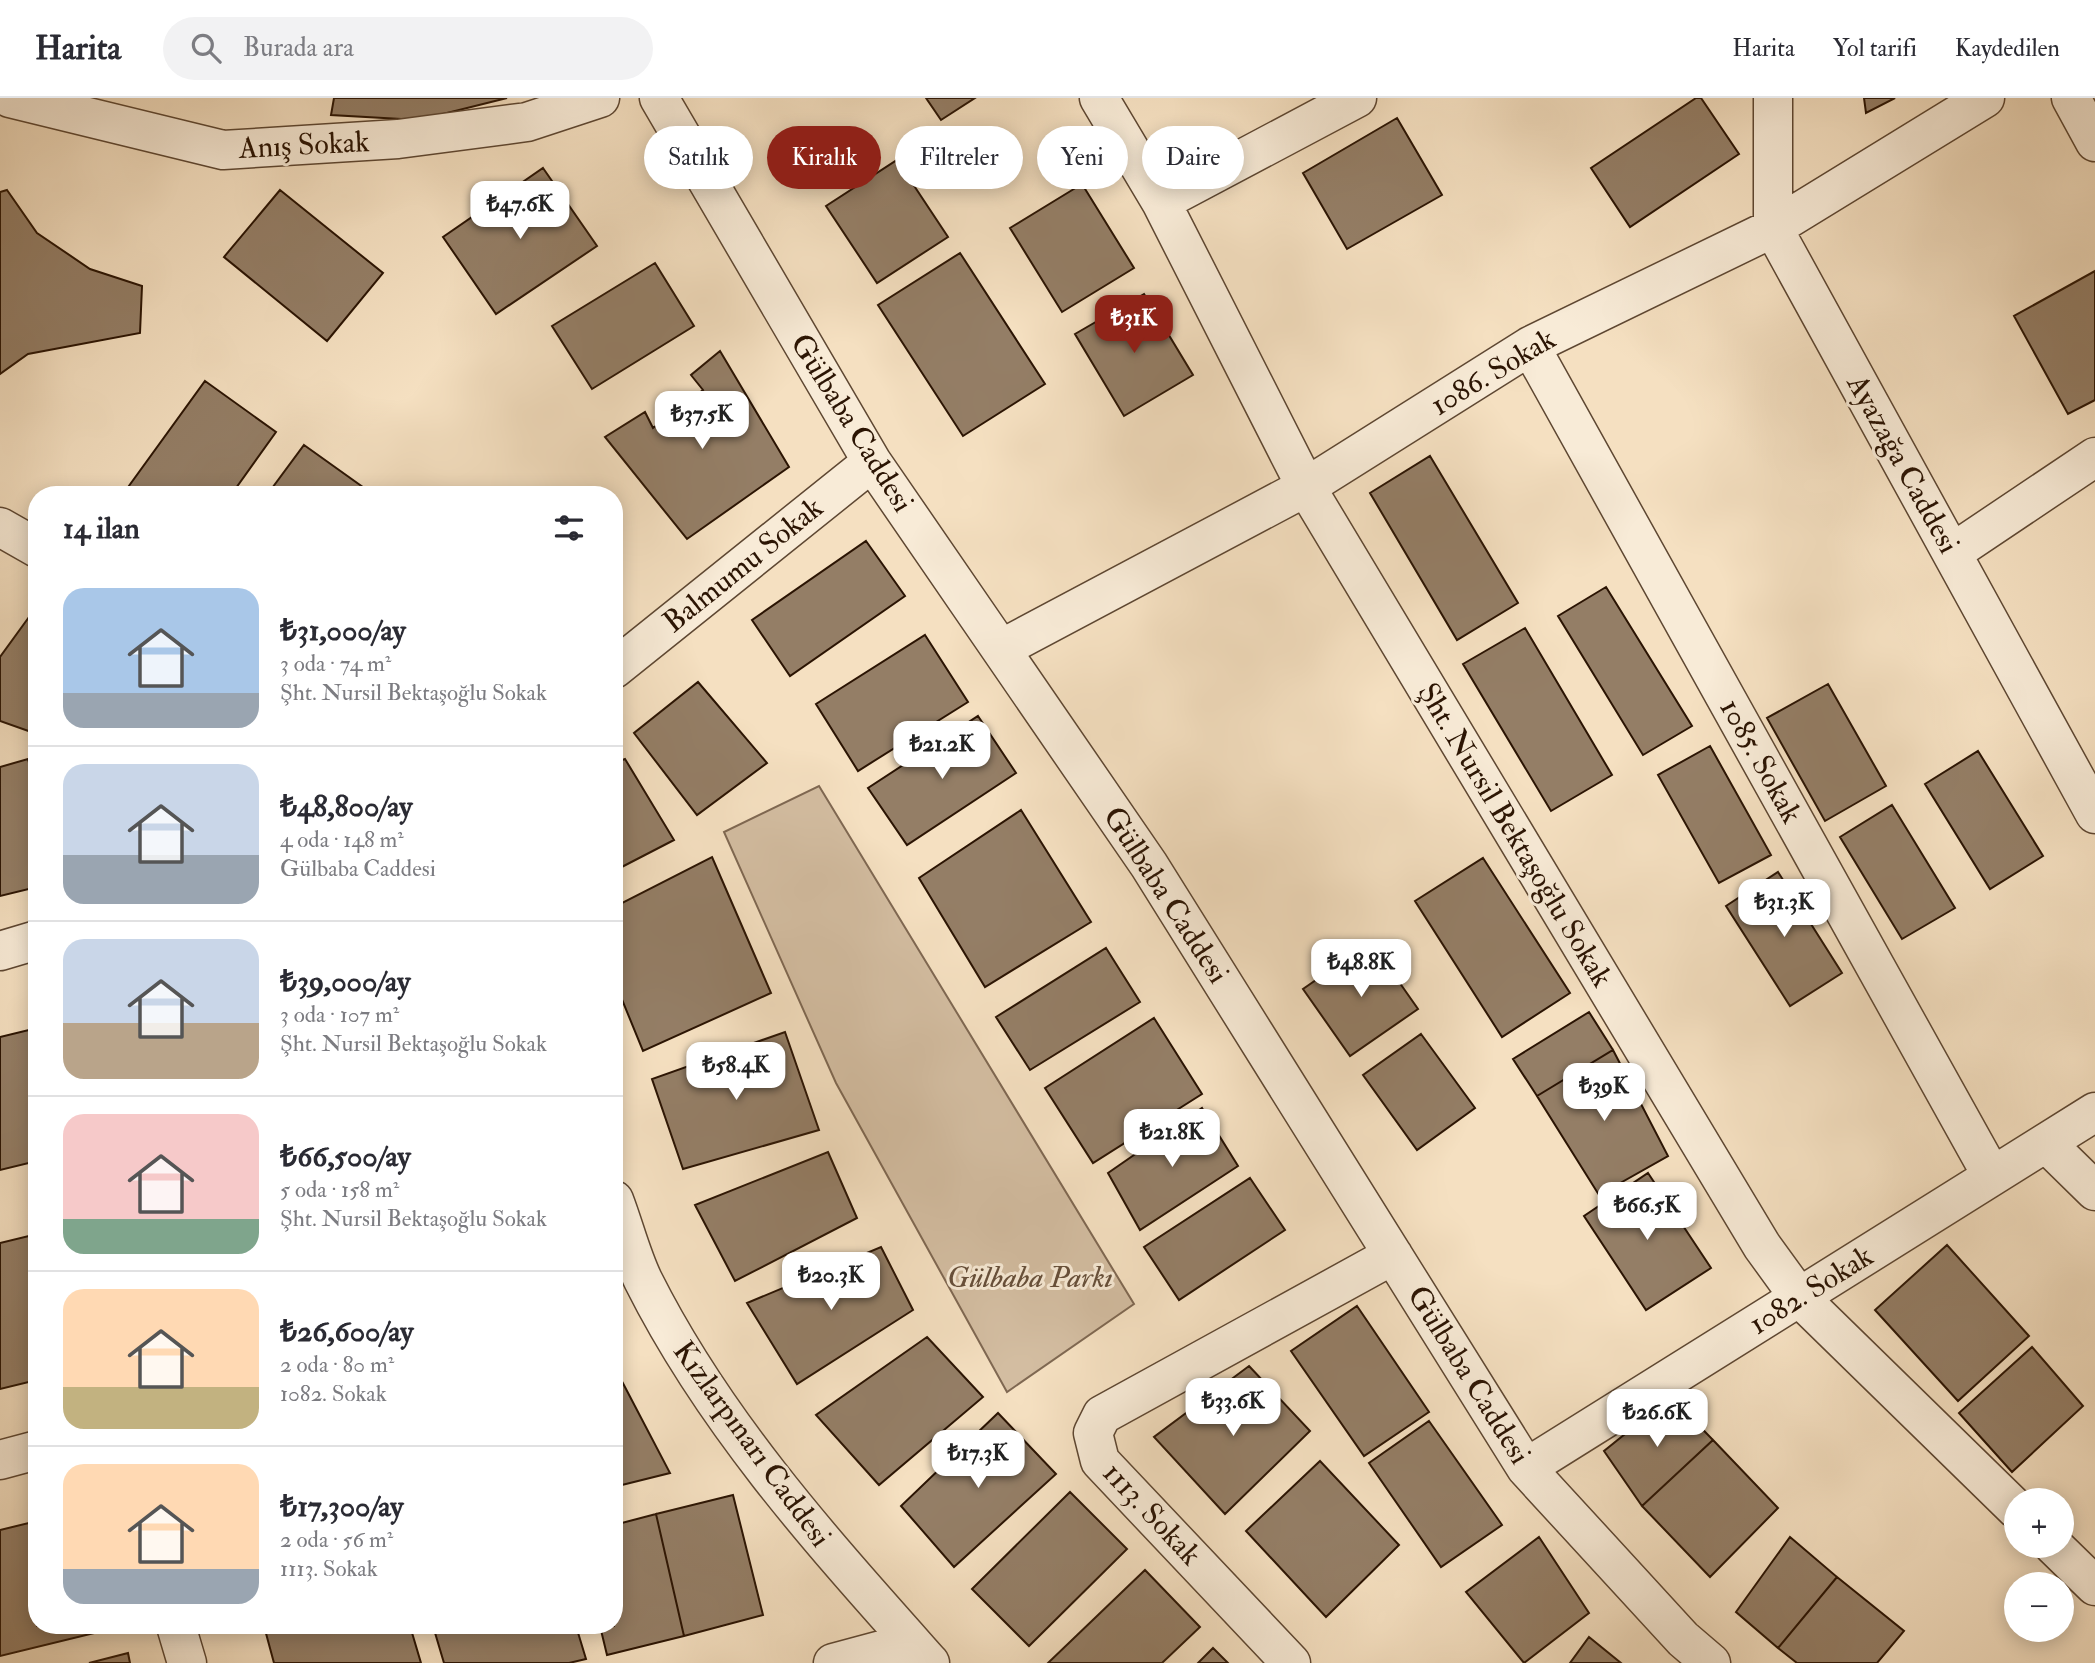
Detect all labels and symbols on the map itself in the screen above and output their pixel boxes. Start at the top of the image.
street label: Anış Sokak [237,123,370,167]
pin: ₺47.6K [463,181,577,241]
pin: ₺31K [1093,296,1175,355]
street label: 1086. Sokak [1424,320,1562,424]
street label: Gülbaba Caddesi [782,327,922,519]
street label: Ayazağa Caddesi [1838,367,1967,560]
pin: ₺37.5K [645,392,759,451]
street label: Balmumu Sokak [656,489,830,641]
street label: Şht. Nursil Bektaşoğlu Sokak [1409,676,1621,994]
street label: 1085. Sokak [1712,692,1810,830]
pin: ₺21.2K [885,722,999,781]
street label: Gülbaba Caddesi [1095,800,1237,990]
pin: ₺31.3K [1727,880,1841,939]
pin: ₺48.8K [1304,940,1418,999]
pin: ₺58.4K [679,1042,793,1102]
pin: ₺39K [1563,1063,1645,1123]
pin: ₺21.8K [1115,1110,1229,1169]
pin: ₺66.5K [1590,1182,1704,1242]
street label: 1082. Sokak [1742,1237,1880,1343]
pin: ₺20.3K [774,1252,888,1312]
park label: Gülbaba Parkı [947,1259,1113,1296]
street label: Gülbaba Caddesi [1399,1279,1539,1471]
street label: Kızlarpınarı Caddesi [665,1334,839,1554]
pin: ₺33.6K [1176,1378,1290,1438]
pin: ₺26.6K [1600,1390,1714,1449]
pin: ₺17.3K [921,1430,1035,1490]
street label: 1113. Sokak [1095,1455,1209,1573]

